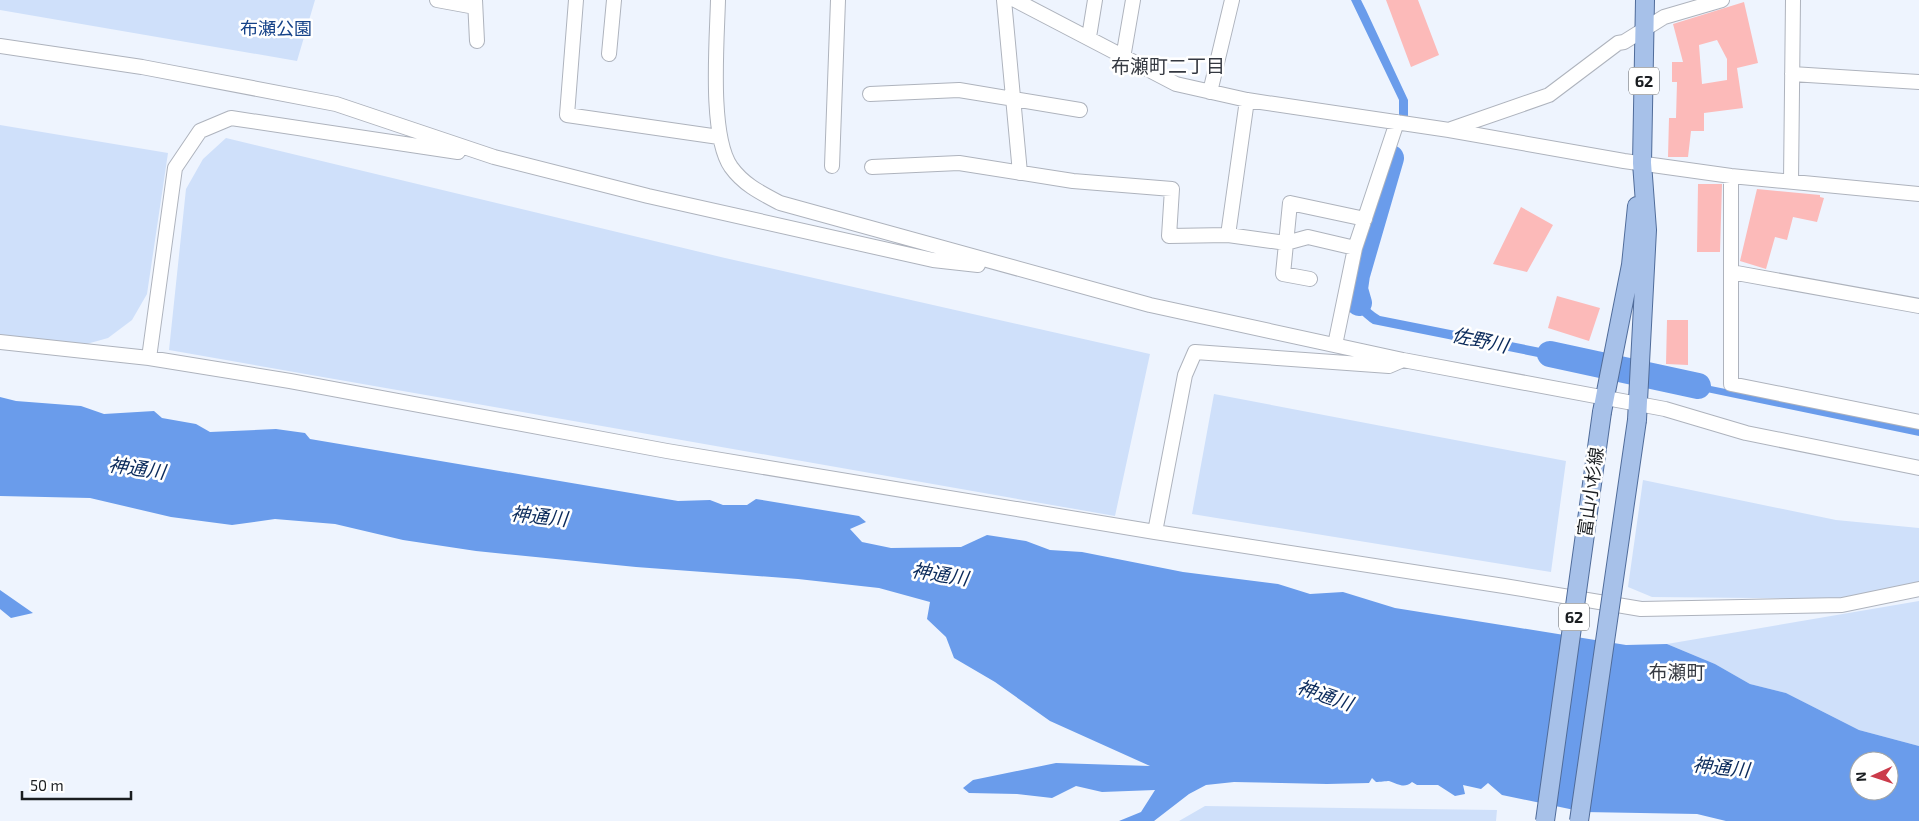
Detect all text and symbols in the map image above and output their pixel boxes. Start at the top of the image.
park label: 布瀬公園 [240,17,312,39]
district label: 布瀬町二丁目 [1111,54,1225,77]
road number: 62 [1629,68,1659,94]
water label: 佐野川 [1450,322,1512,357]
street label: 富山小杉線 [1573,446,1607,538]
water label: 神通川 [107,452,169,483]
water label: 神通川 [509,501,571,530]
water label: 神通川 [910,558,972,590]
road number: 62 [1559,604,1589,630]
district label: 布瀬町 [1648,660,1706,683]
water label: 神通川 [1294,674,1358,715]
north arrow [1849,751,1899,801]
water label: 神通川 [1691,752,1753,781]
scale bar [22,768,131,800]
text: N [1852,771,1869,782]
text: 50 m [30,776,64,794]

